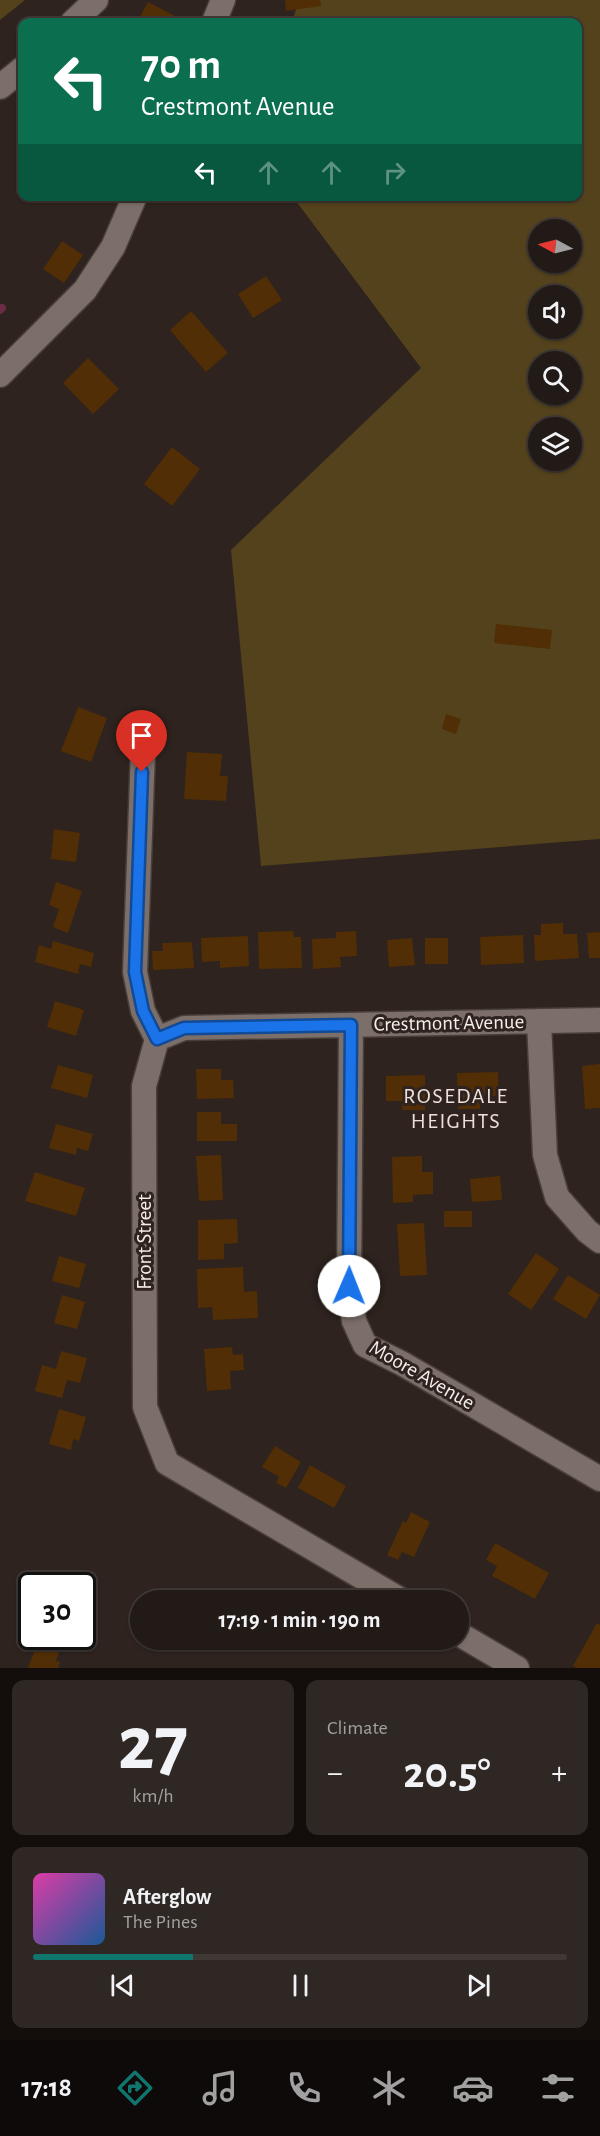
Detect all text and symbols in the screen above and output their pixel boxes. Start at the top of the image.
icon: left [42,42,120,120]
text: 70 m [141,44,221,86]
text: Crestmont Avenue [141,93,335,120]
icon: left [189,156,222,189]
icon: ahead [252,156,285,189]
icon: ahead [315,156,348,189]
icon: right [378,156,411,189]
north arrow [528,219,582,273]
map controls [528,219,582,471]
button: sound [528,285,582,339]
button: search [528,351,582,405]
button: layers [528,417,582,471]
pin [116,710,167,772]
icon: arrive [125,719,158,752]
street label: Crestmont Avenue [374,1011,524,1035]
district label: ROSEDALE HEIGHTS [403,1085,509,1132]
street label: Front Street [134,1194,155,1290]
position arrow [317,1254,381,1318]
street label: Moore Avenue [366,1336,478,1414]
speed limit sign: 30 [18,1572,96,1650]
text: 17:19 · 1 min · 190 m [219,1609,380,1631]
text: 27 [118,1706,188,1784]
text: Climate [327,1718,388,1738]
text: 20.5° [403,1751,491,1796]
text: − [327,1757,343,1790]
text: + [551,1757,567,1790]
text: km/h [132,1786,174,1806]
text: Afterglow [123,1886,211,1908]
text: The Pines [123,1912,198,1932]
icon: previous [106,1969,139,2002]
icon: pause [284,1969,317,2002]
icon: next [462,1969,495,2002]
icon: directions [114,2067,156,2109]
icon: music [199,2067,241,2109]
icon: phone [283,2067,325,2109]
icon: climate [368,2067,410,2109]
icon: car [452,2067,494,2109]
icon: filters [537,2067,579,2109]
text: 17:18 [21,2074,72,2101]

